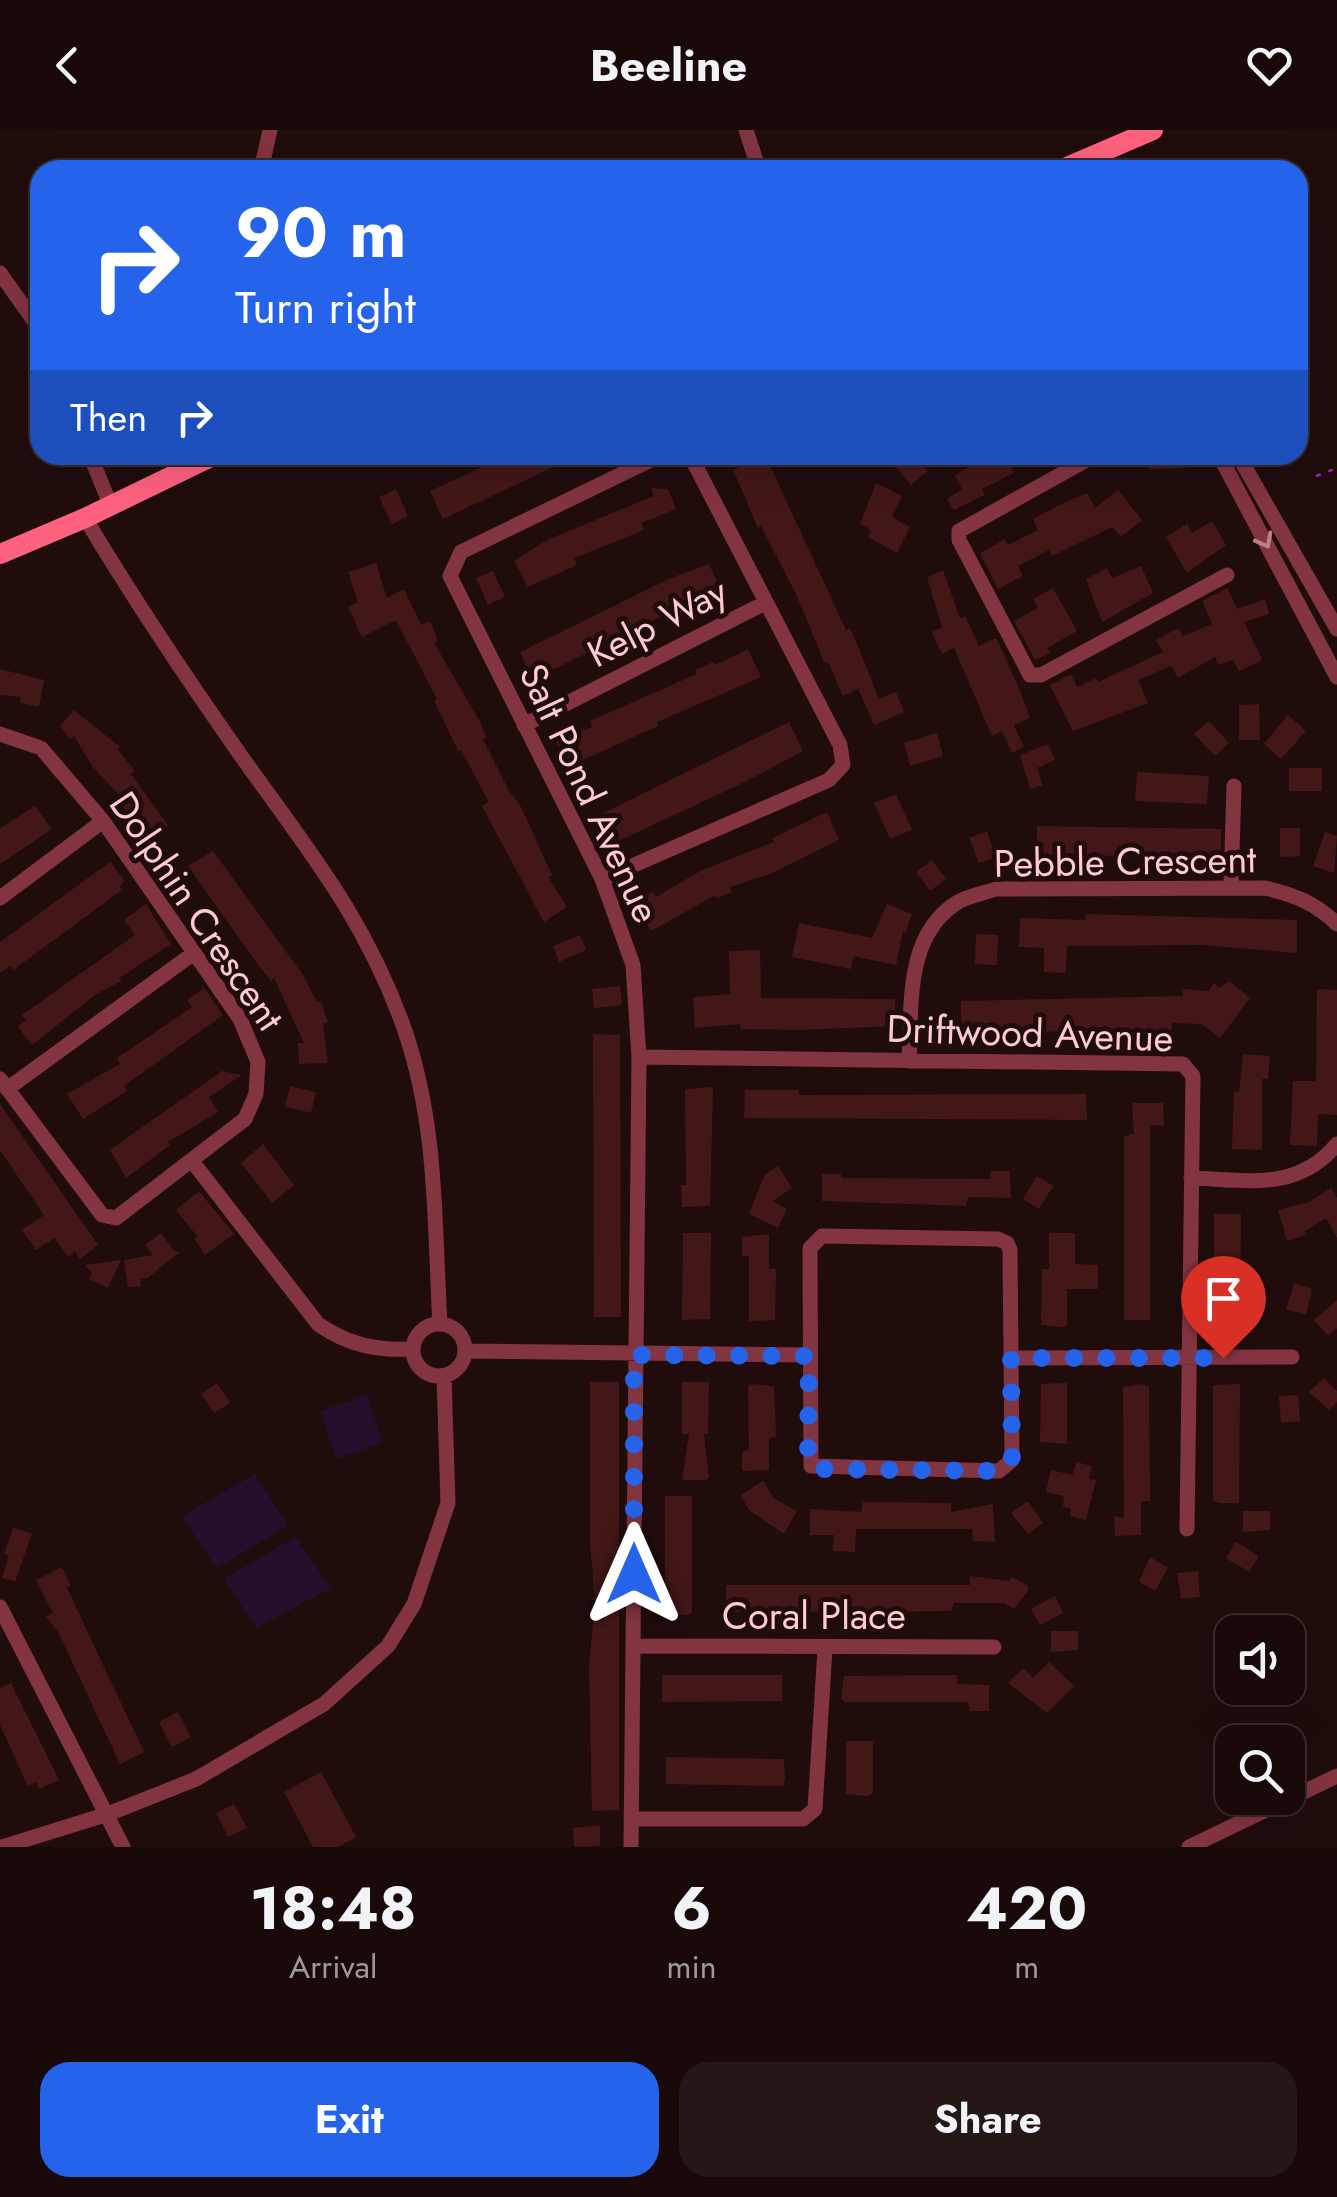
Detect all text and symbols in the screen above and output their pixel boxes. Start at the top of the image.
text: Beeline [590,33,747,98]
icon: back [40,38,95,93]
icon: heart [1242,38,1297,93]
text: 90 m [235,182,407,283]
icon: right [70,200,200,330]
text: Turn right [235,275,416,340]
text: Then [70,390,147,445]
icon: right [167,390,222,445]
one-way arrow [1253,531,1272,549]
street label: Kelp Way [578,563,737,681]
street label: Salt Pond Avenue [506,654,674,932]
street label: Dolphin Crescent [96,780,298,1042]
street label: Pebble Crescent [993,831,1257,891]
street label: Driftwood Avenue [886,1001,1174,1065]
pin [1181,1256,1266,1359]
icon: arrive [1196,1271,1251,1326]
position arrow [582,1522,686,1626]
street label: Coral Place [722,1588,906,1643]
map controls [1215,1615,1305,1815]
button: sound [1215,1615,1305,1705]
button: search [1215,1725,1305,1815]
text: 18:48 [250,1865,417,1952]
text: 6 [671,1865,712,1952]
text: 420 [966,1865,1087,1952]
text: Arrival [289,1944,377,1990]
text: min [666,1944,717,1990]
text: m [1014,1944,1039,1990]
button: Exit [40,2062,659,2177]
button: Share [679,2062,1297,2177]

